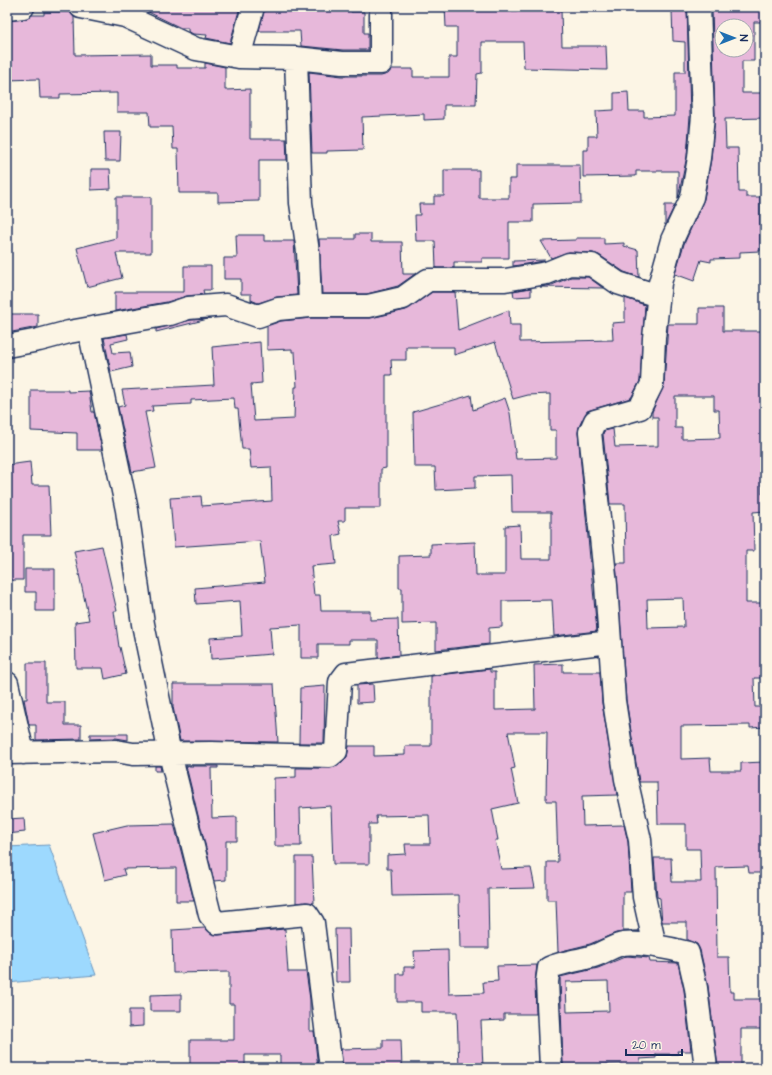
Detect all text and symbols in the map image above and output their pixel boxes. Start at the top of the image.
north arrow [714,18,754,58]
text: N [736,35,751,42]
scale bar [626,1031,682,1057]
text: 20 m [632,1037,661,1054]

